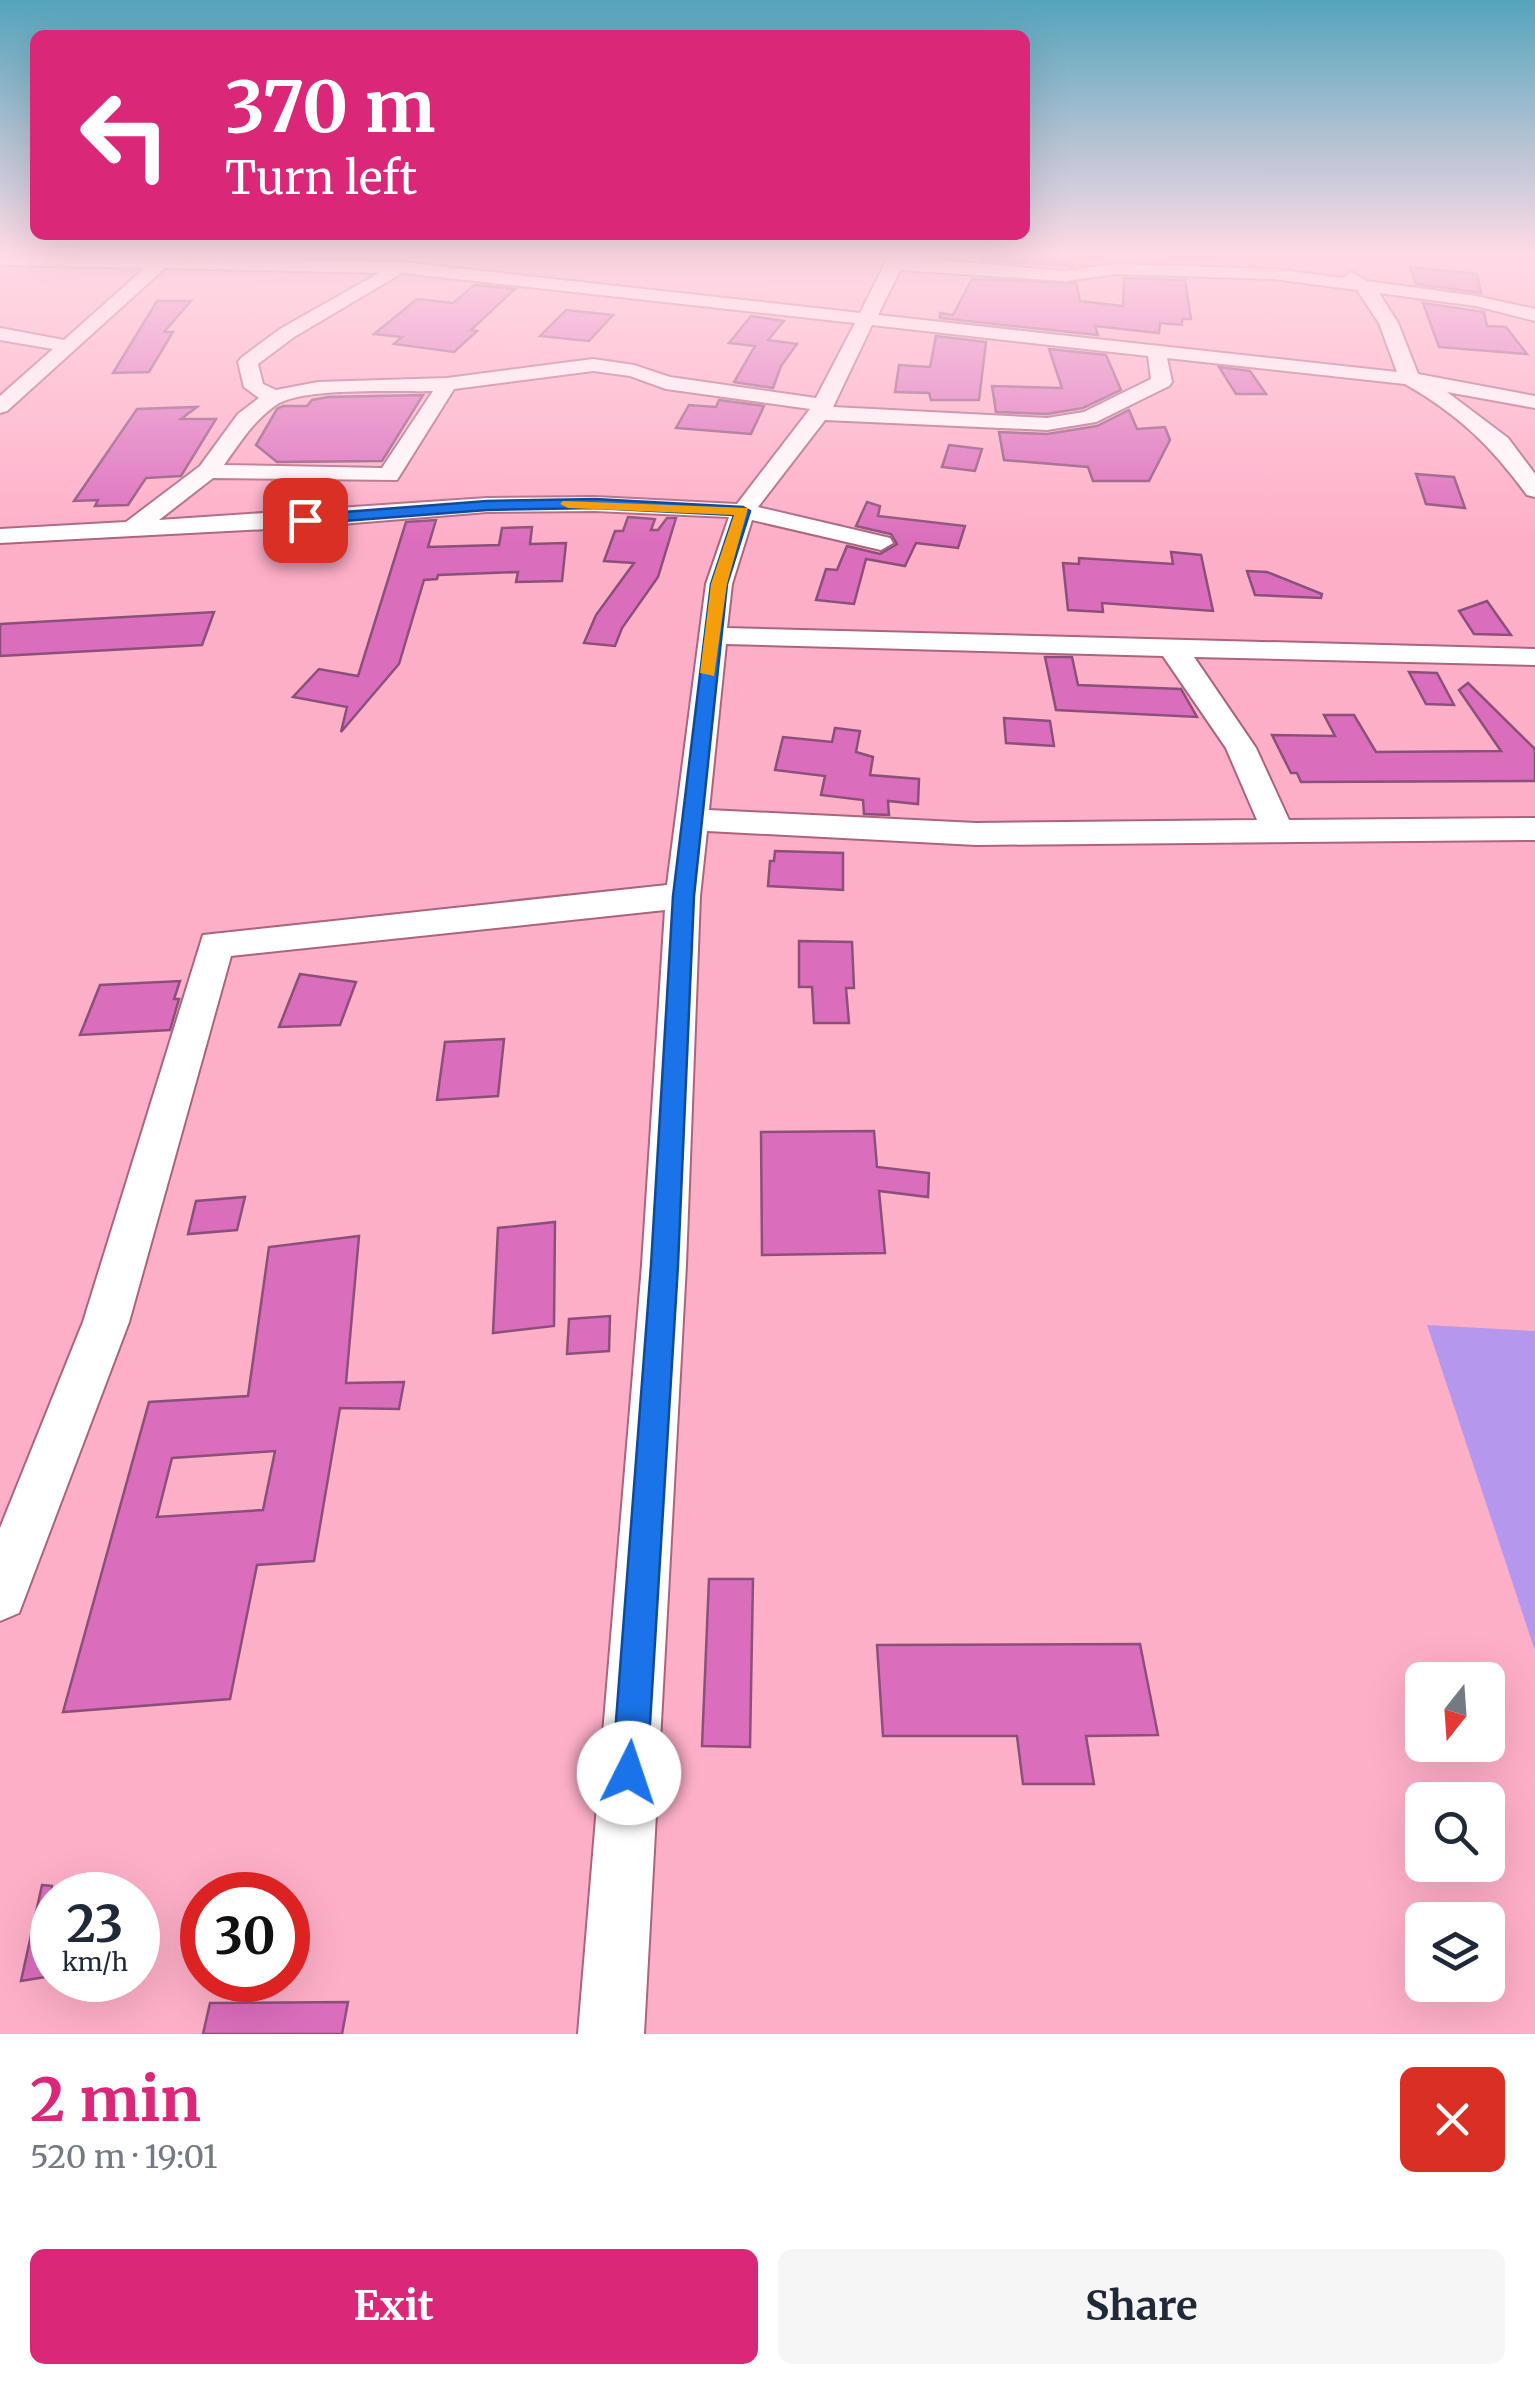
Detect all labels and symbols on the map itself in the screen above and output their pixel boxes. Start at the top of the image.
pin [263,478,348,563]
north arrow [1405,1662,1505,1762]
position arrow [577,1721,681,1825]
speed limit sign: 30 [180,1872,310,2002]

